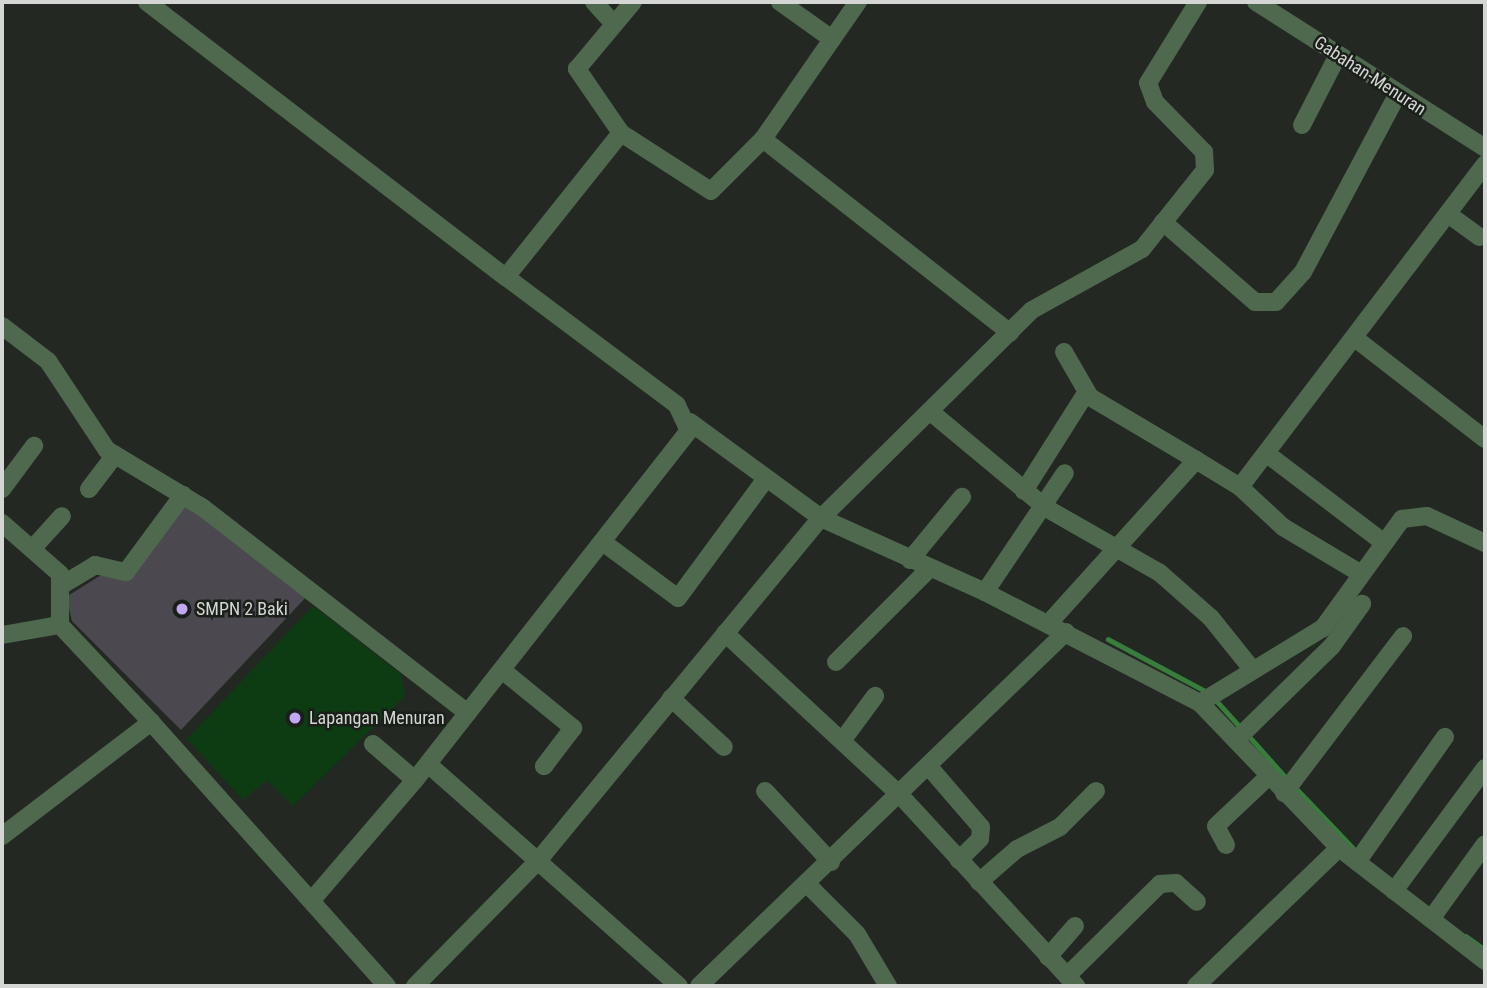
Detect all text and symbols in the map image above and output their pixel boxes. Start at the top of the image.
street label: Gabahan-Menuran [1310,32,1430,120]
place label: SMPN 2 Baki [196,598,288,620]
marker: SMPN 2 Baki [174,601,190,617]
place label: Lapangan Menuran [309,707,445,729]
marker: Lapangan Menuran [287,710,303,726]

